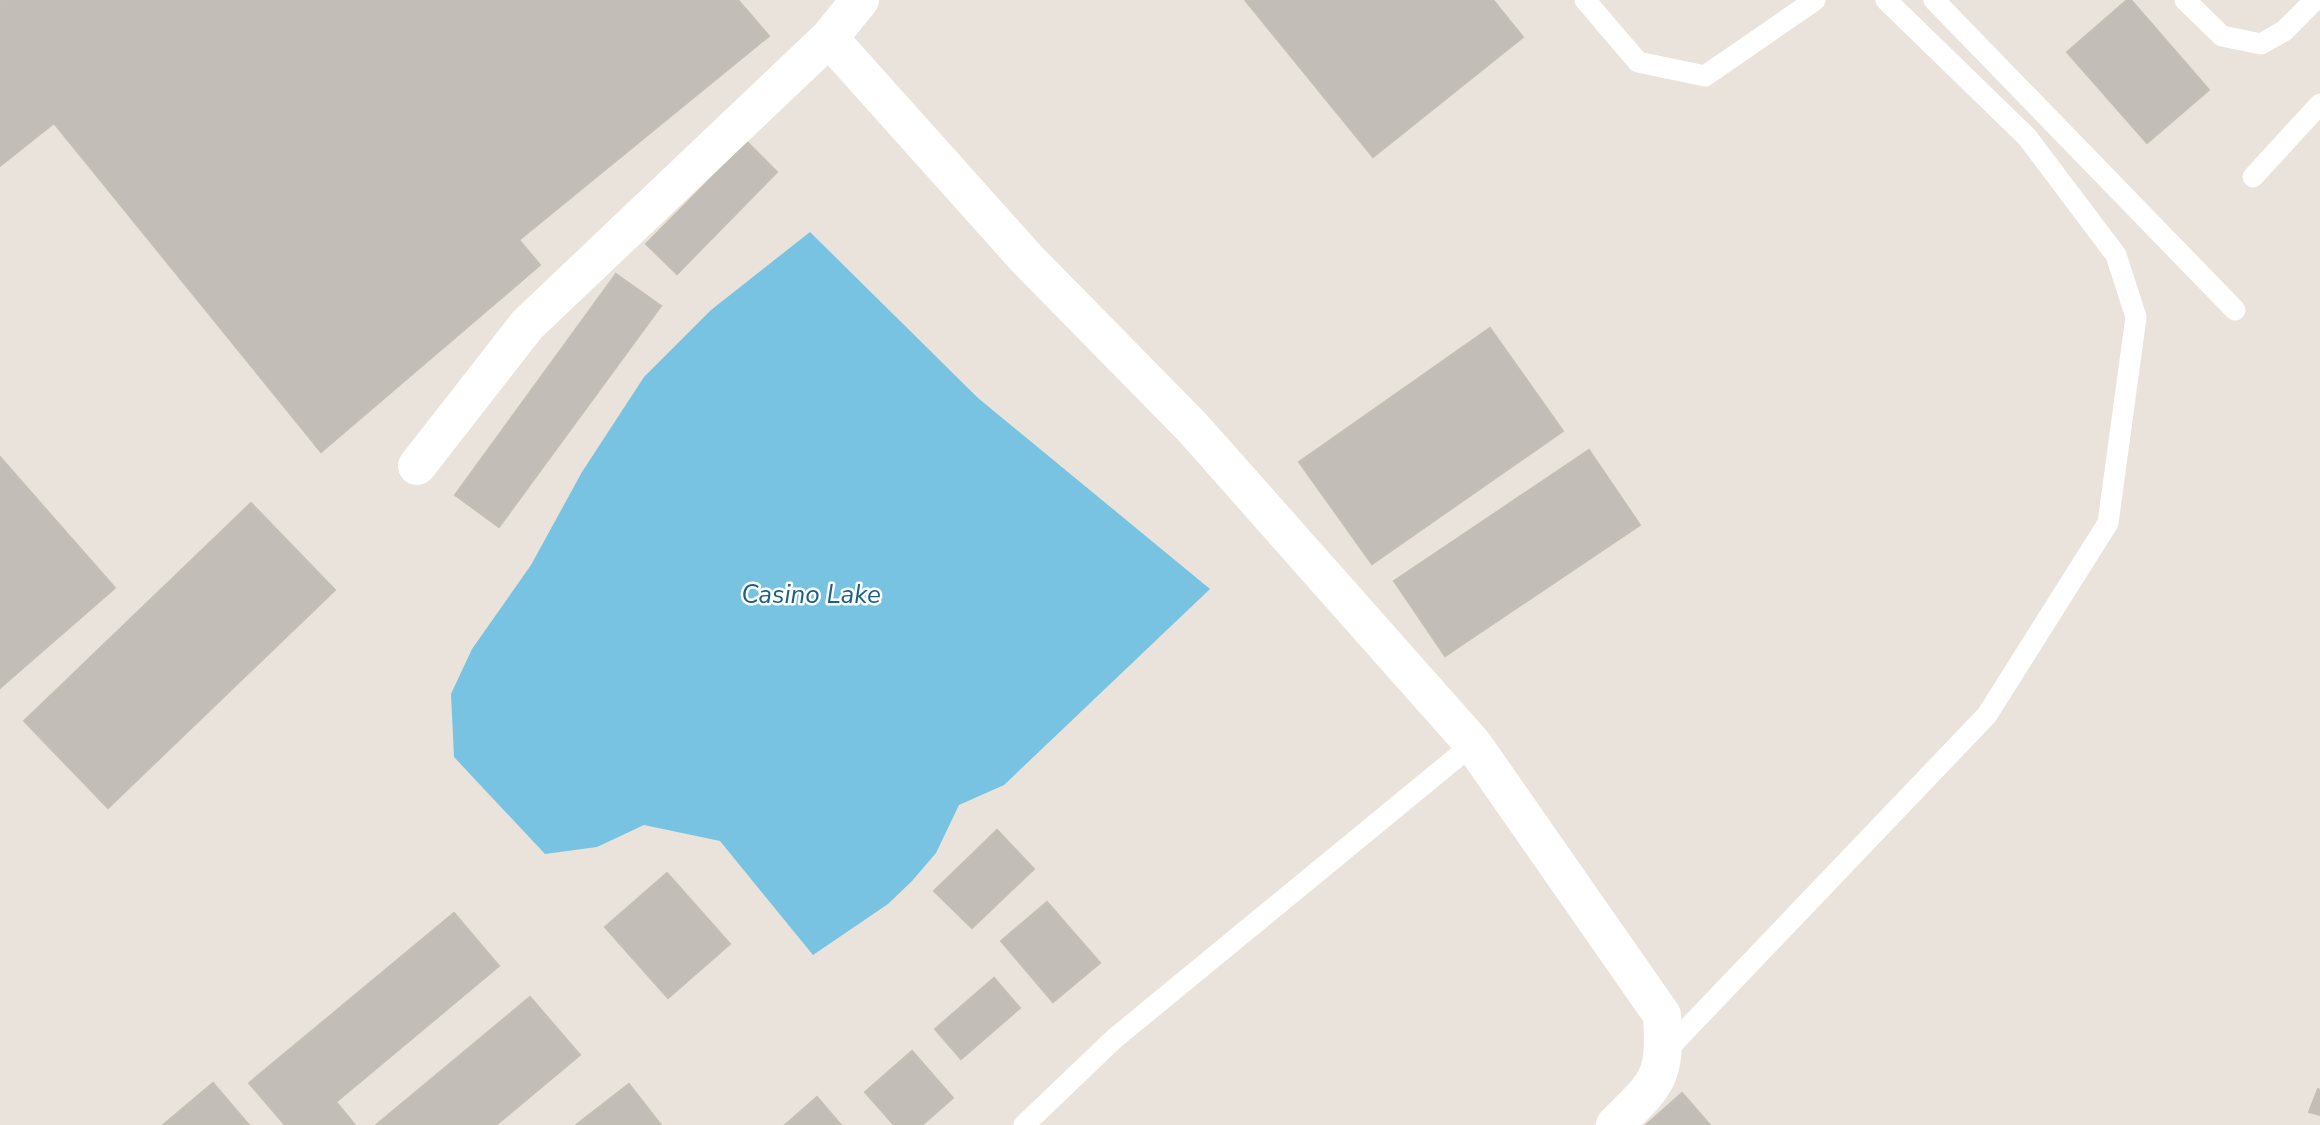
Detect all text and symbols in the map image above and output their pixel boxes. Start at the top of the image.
water label: Casino Lake [741,577,881,612]

